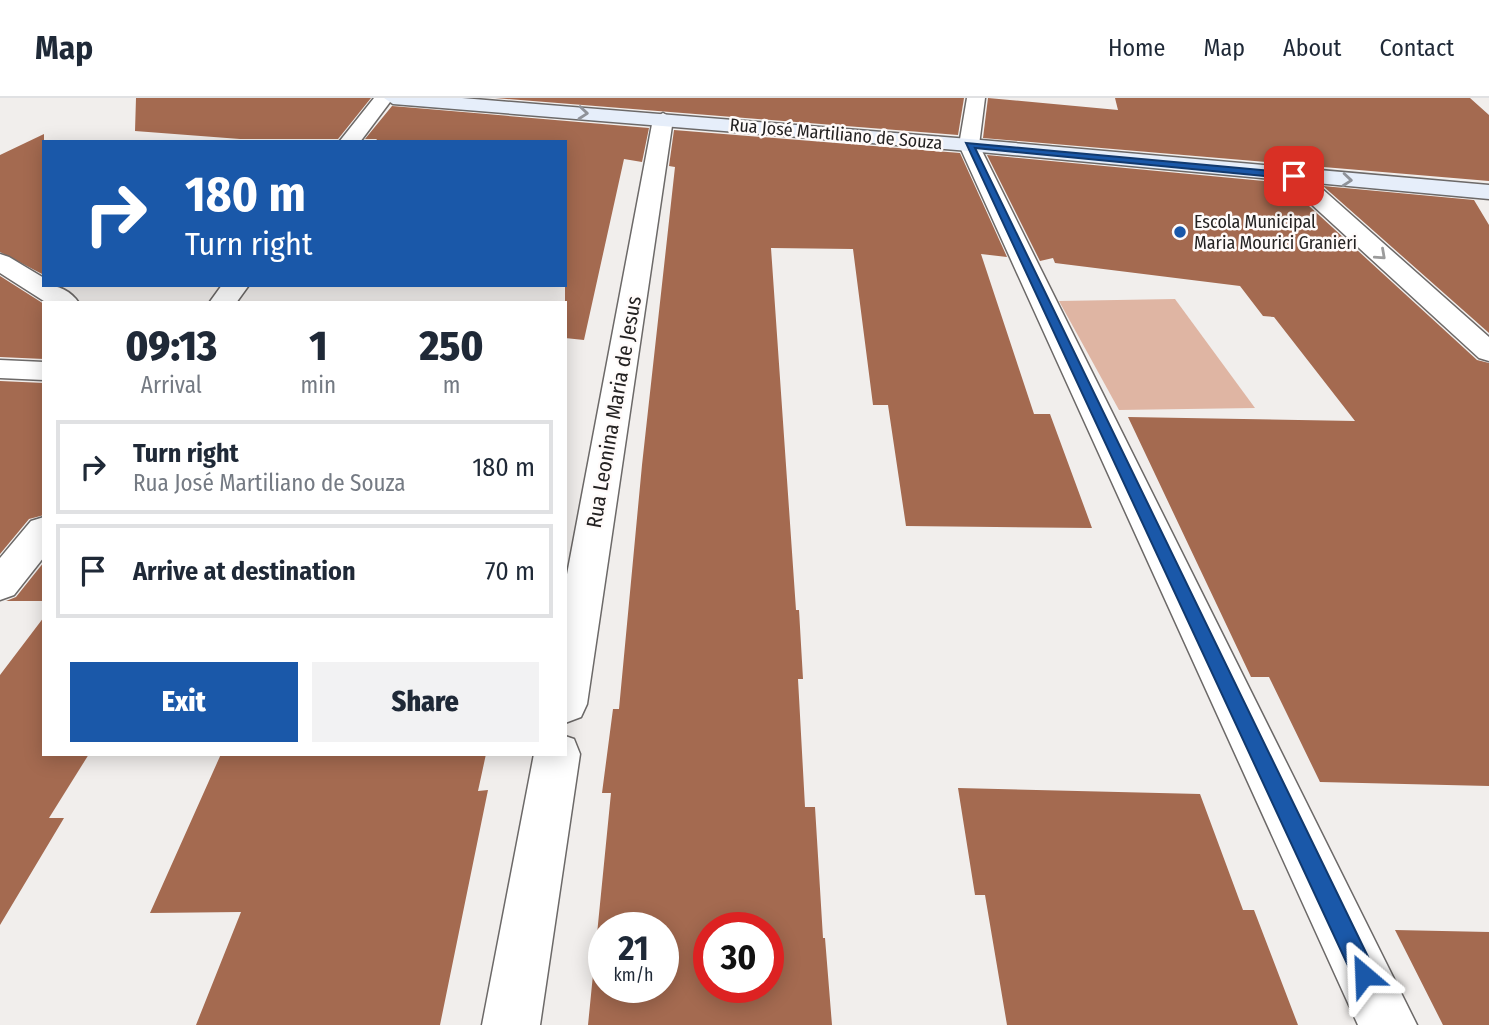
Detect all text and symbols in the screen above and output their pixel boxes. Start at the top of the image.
text: Map [35,28,93,68]
text: Home [1108,34,1165,62]
text: Map [1203,34,1245,62]
text: About [1283,34,1341,62]
text: Contact [1379,34,1454,62]
one-way arrow [578,105,589,120]
street label: Rua José Martiliano de Souza [729,114,943,154]
pin [1264,146,1324,206]
icon: arrive [1275,157,1313,195]
text: 180 m [185,165,306,224]
icon: right [70,168,161,259]
one-way arrow [1341,172,1352,187]
place label: Escola Municipal Maria Mourici Granieri [1194,211,1357,254]
marker: Escola Municipal Maria Mourici Granieri [1172,224,1188,240]
text: Turn right [185,225,312,263]
one-way arrow [1373,246,1386,259]
street label: Rua Leonina Maria de Jesus [581,294,647,530]
text: 09:13 [125,321,217,371]
text: 1 [309,321,327,371]
text: 250 [420,321,484,371]
text: Arrival [141,371,202,399]
text: min [301,371,336,399]
text: m [443,371,460,399]
text: Turn right [133,438,239,469]
icon: right [74,448,112,486]
text: 180 m [472,452,535,483]
text: Rua José Martiliano de Souza [133,469,406,497]
icon: arrive [74,552,112,590]
text: Arrive at destination [133,556,356,587]
text: 70 m [485,556,535,587]
button: Exit [70,662,298,742]
button: Share [312,662,539,742]
speed limit sign: 30 [693,912,784,1003]
text: 21 [618,927,649,969]
position arrow [1327,938,1401,1012]
text: km/h [613,964,654,986]

